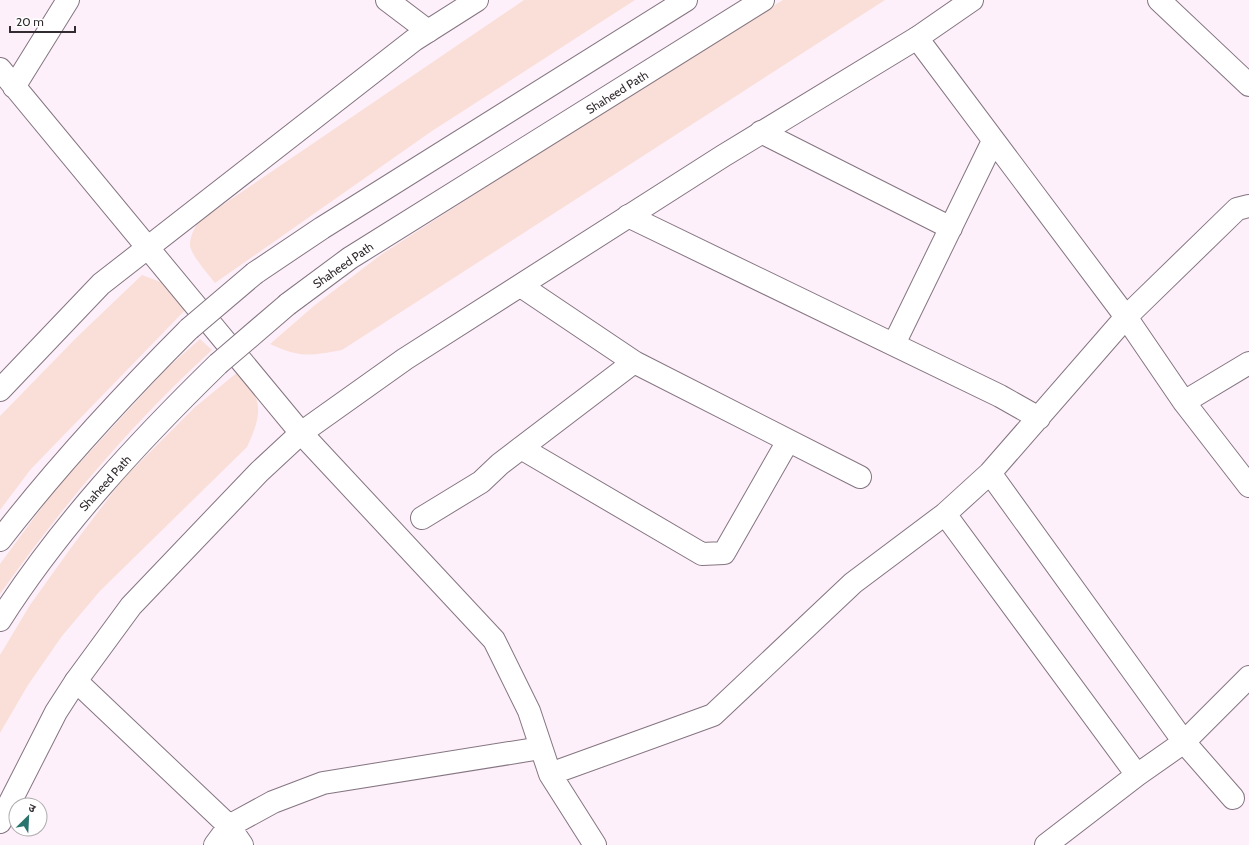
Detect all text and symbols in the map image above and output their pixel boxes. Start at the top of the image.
scale bar [10,8,75,34]
text: 20 m [16,14,44,29]
street label: Shaheed Path [583,67,651,117]
street label: Shaheed Path [310,239,376,291]
street label: Shaheed Path [76,452,134,514]
north arrow [8,797,48,837]
text: उ [26,800,38,816]

